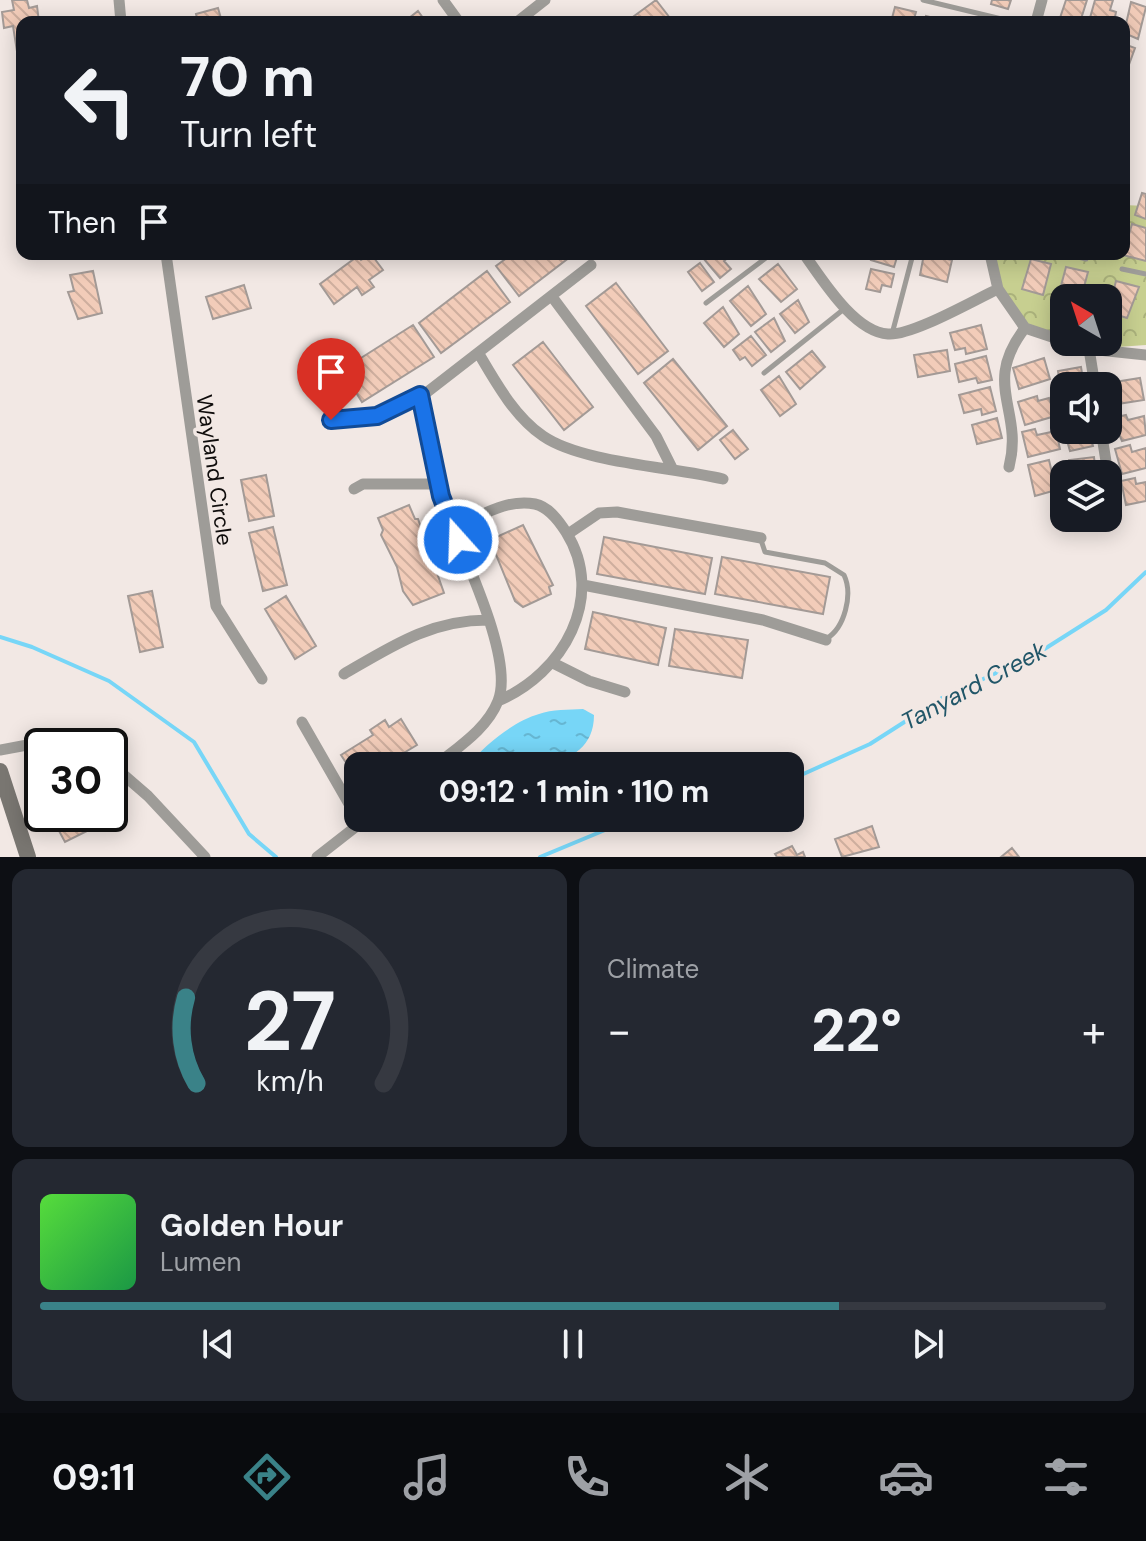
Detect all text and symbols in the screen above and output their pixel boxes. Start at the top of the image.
text: 70 m [180,40,315,113]
icon: left [48,48,152,152]
text: Turn left [180,111,317,158]
icon: arrive [132,200,176,244]
text: Then [48,203,116,242]
north arrow [1050,284,1122,356]
map controls [1050,284,1122,532]
pin [297,338,365,420]
icon: arrive [309,350,353,394]
button: sound [1050,372,1122,444]
street label: Wayland Circle [190,393,239,547]
button: layers [1050,460,1122,532]
position arrow [416,498,500,582]
water label: Tanyard Creek [896,634,1052,737]
speed limit sign: 30 [24,728,128,832]
text: 09:12 · 1 min · 110 m [439,772,709,811]
text: Climate [607,952,699,986]
text: 27 [243,967,336,1076]
text: 22° [811,991,902,1070]
text: − [607,1002,631,1060]
text: + [1082,1002,1106,1060]
text: km/h [256,1063,323,1100]
text: Golden Hour [160,1206,343,1245]
text: Lumen [160,1245,241,1279]
icon: previous [196,1322,240,1366]
icon: pause [551,1322,595,1366]
icon: next [906,1322,950,1366]
icon: directions [239,1449,295,1505]
icon: music [399,1449,455,1505]
icon: phone [559,1449,615,1505]
icon: climate [719,1449,775,1505]
icon: car [878,1449,934,1505]
icon: filters [1038,1449,1094,1505]
text: 09:11 [52,1454,135,1501]

